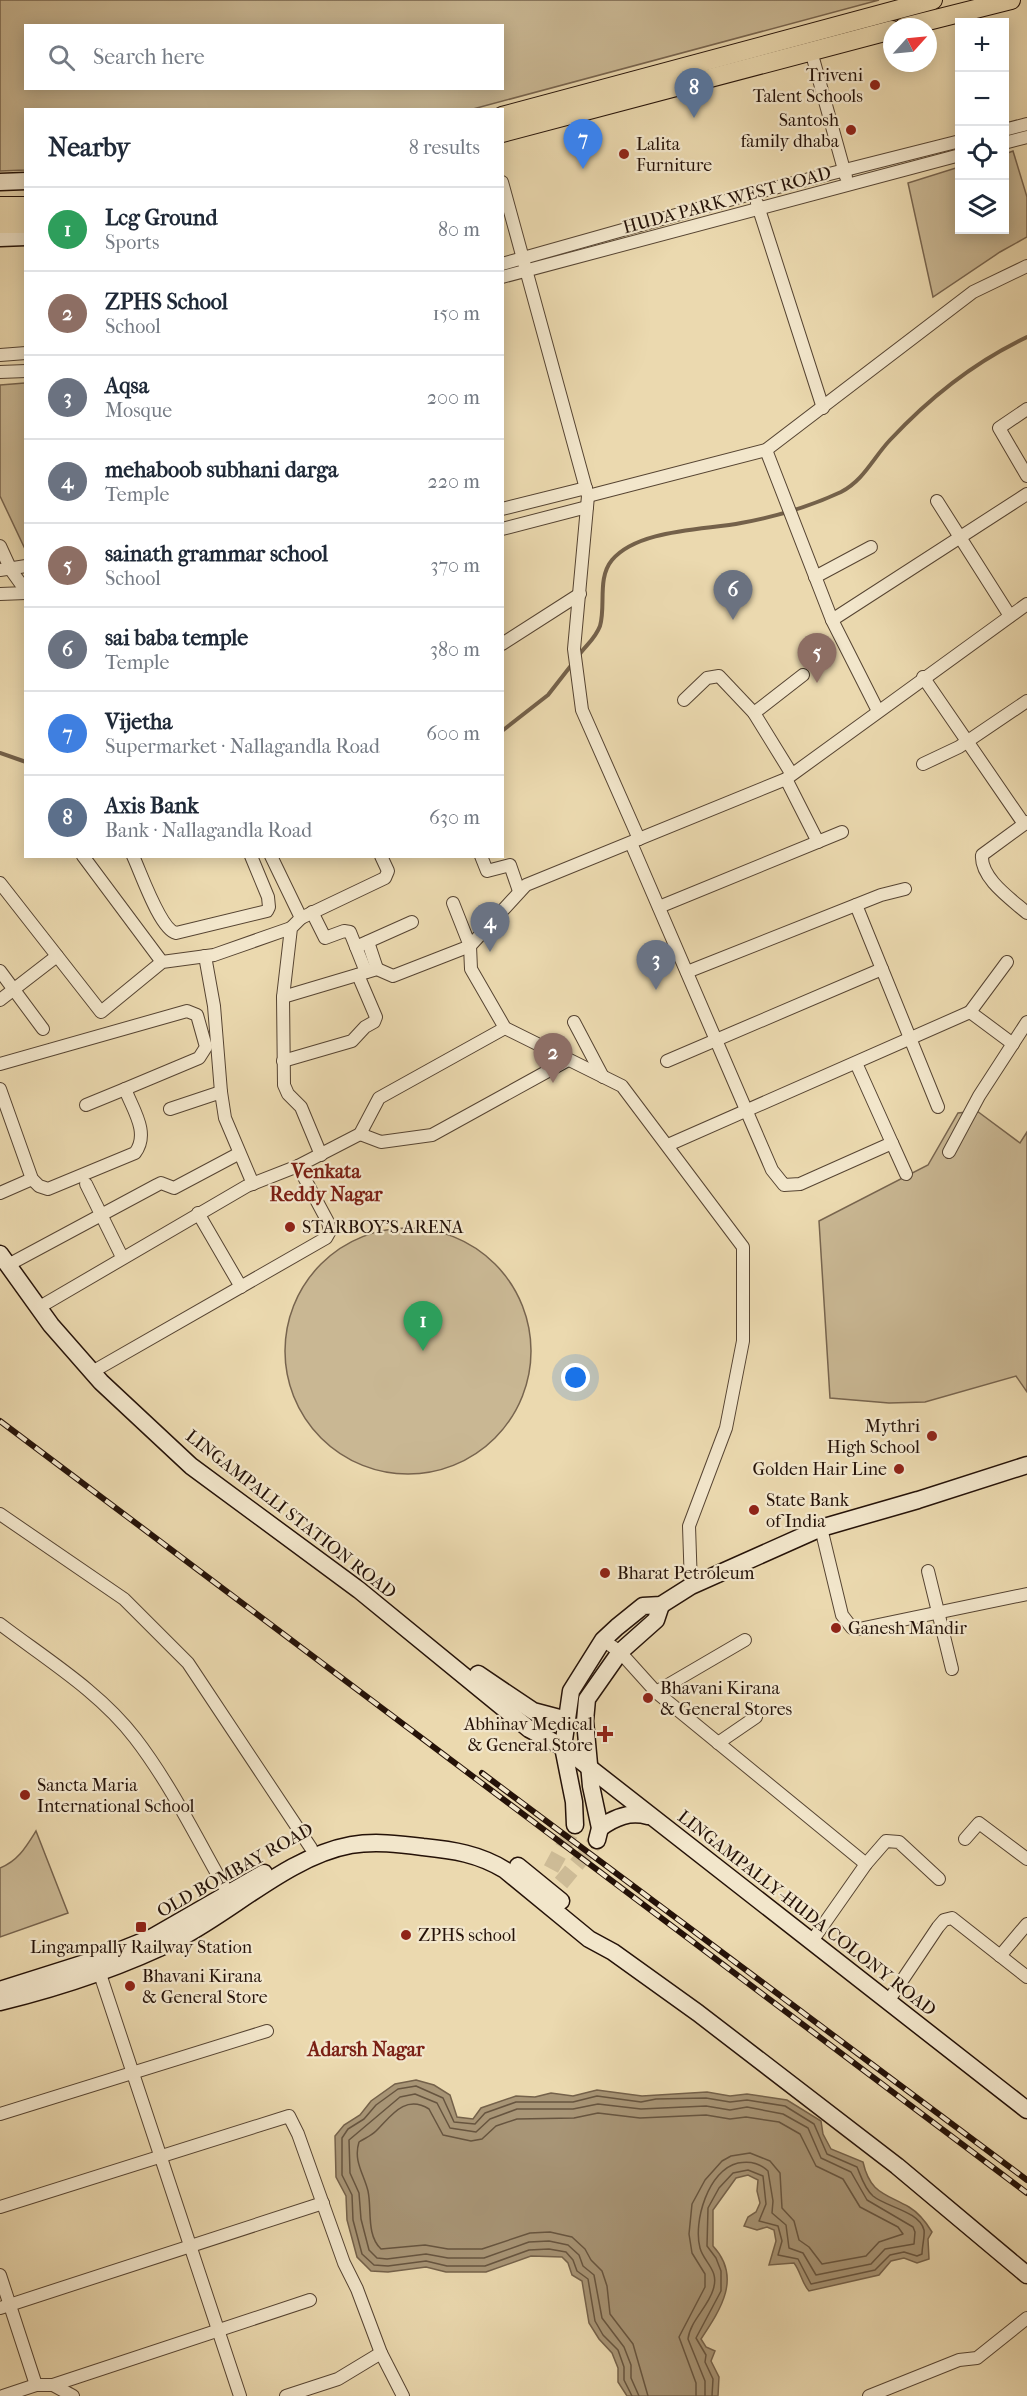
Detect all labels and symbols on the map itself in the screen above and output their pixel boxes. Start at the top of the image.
north arrow [883,18,937,72]
place label: Triveni Talent Schools [753,65,864,107]
pin: 8 [674,68,714,118]
marker: Triveni Talent Schools [868,78,882,92]
place label: Santosh family dhaba [740,110,840,152]
pin: 7 [564,120,602,169]
marker: Santosh family dhaba [844,123,858,137]
place label: Lalita Furniture [636,134,712,176]
marker: Lalita Furniture [617,147,631,161]
street label: HUDA PARK WEST ROAD [621,163,834,238]
pin: 6 [714,570,752,620]
pin: 5 [798,634,836,683]
pin: 4 [470,902,510,952]
pin: 3 [636,940,676,990]
pin: 2 [534,1034,572,1083]
district label: Venkata Reddy Nagar [269,1160,383,1206]
place label: STARBOY'S ARENA [302,1217,464,1238]
marker: STARBOY'S ARENA [283,1220,297,1234]
pin: 1 [404,1302,442,1351]
your location [561,1363,590,1392]
place label: Mythri High School [827,1416,921,1458]
street label: LINGAMPALLI STATION ROAD [181,1426,400,1603]
marker: Mythri High School [925,1429,939,1443]
place label: Golden Hair Line [753,1459,887,1480]
marker: Golden Hair Line [892,1462,906,1476]
place label: State Bank of India [766,1490,850,1532]
marker: State Bank of India [747,1503,761,1517]
place label: Bharat Petroleum [617,1563,755,1584]
marker: Bharat Petroleum [598,1566,612,1580]
place label: Ganesh Mandir [848,1618,967,1639]
marker: Ganesh Mandir [829,1621,843,1635]
place label: Bhavani Kirana & General Stores [660,1678,793,1720]
marker: Bhavani Kirana & General Stores [641,1691,655,1705]
place label: Abhinav Medical & General Store [463,1714,593,1756]
marker: Abhinav Medical & General Store [598,1727,612,1741]
place label: Sancta Maria International School [37,1775,195,1817]
marker: Sancta Maria International School [18,1788,32,1802]
street label: LINGAMPALLY-HUDA COLONY ROAD [673,1806,940,2021]
street label: OLD BOMBAY ROAD [153,1819,317,1922]
marker: Lingampally Railway Station [134,1920,148,1934]
place label: ZPHS school [418,1925,516,1946]
marker: ZPHS school [399,1928,413,1942]
place label: Lingampally Railway Station [30,1937,253,1958]
place label: Bhavani Kirana & General Store [142,1966,268,2008]
marker: Bhavani Kirana & General Store [123,1979,137,1993]
district label: Adarsh Nagar [306,2038,425,2061]

